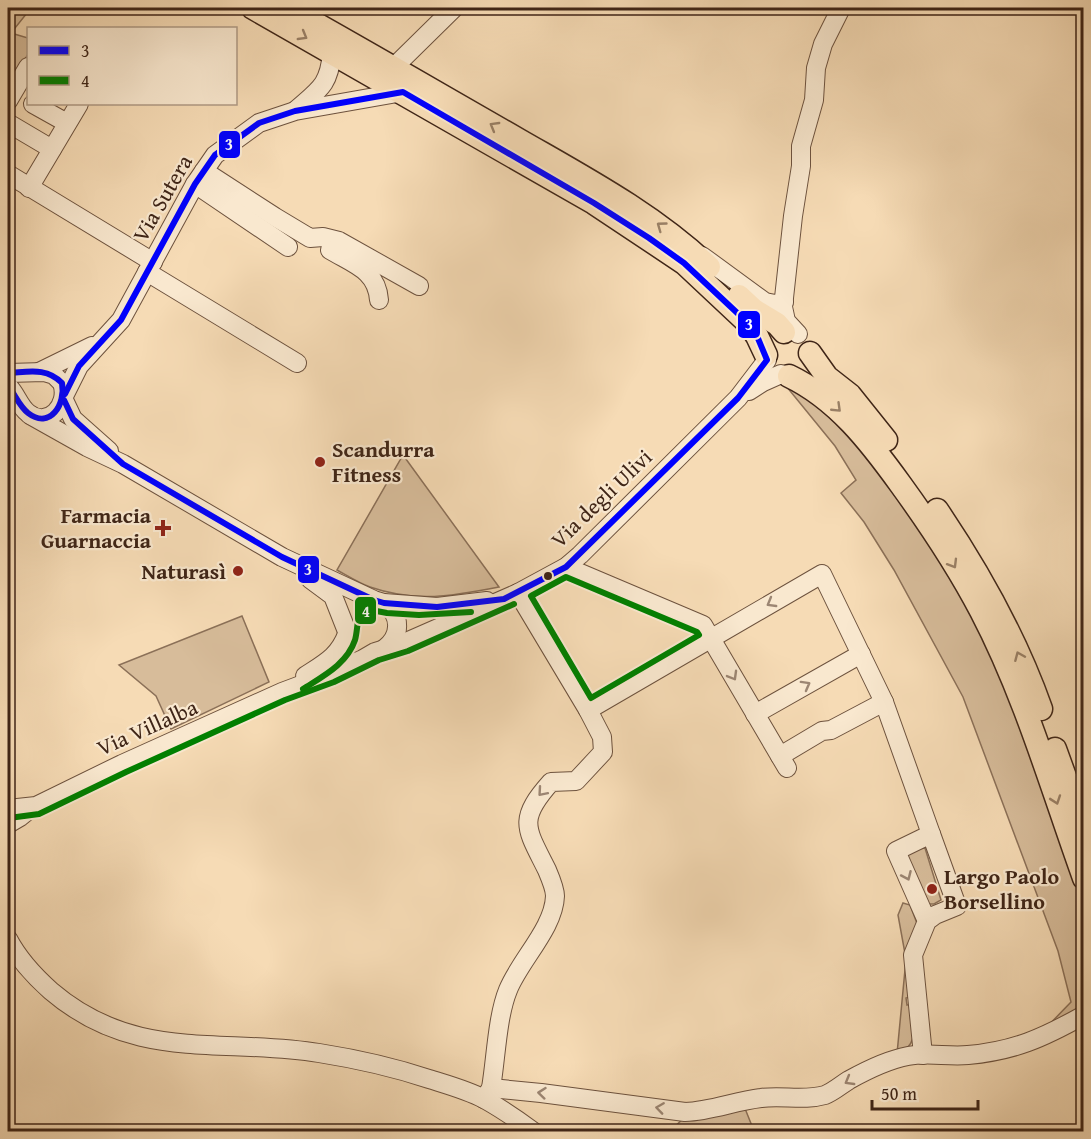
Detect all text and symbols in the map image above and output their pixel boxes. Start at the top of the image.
legend [27,27,237,105]
one-way arrow [297,29,308,41]
text: 3 [81,37,90,64]
text: 4 [81,67,90,94]
one-way arrow [490,121,500,133]
line badge: 3 [218,130,241,159]
text: 3 [225,132,233,156]
street label: Via Sutera [124,148,200,247]
one-way arrow [656,223,667,234]
line badge: 3 [737,310,761,339]
text: 3 [745,312,753,336]
one-way arrow [829,401,840,412]
place label: Scandurra Fitness [332,433,435,490]
street label: Via degli Ulivi [543,441,659,555]
marker: Scandurra Fitness [313,455,327,469]
place label: Farmacia Guarnaccia [41,499,152,556]
marker: Farmacia Guarnaccia [156,521,170,535]
place label: Naturasì [142,555,226,587]
line badge: 3 [297,555,320,584]
text: 3 [304,557,312,581]
one-way arrow [946,558,958,568]
marker: Naturasì [231,564,245,578]
unlabelled marker [542,570,554,582]
line badge: 4 [354,596,377,625]
one-way arrow [767,596,777,607]
text: 4 [362,599,370,623]
one-way arrow [1015,651,1027,662]
one-way arrow [726,670,737,680]
one-way arrow [800,681,810,693]
street label: Via Villalba [92,690,203,763]
one-way arrow [538,785,549,796]
one-way arrow [1049,794,1062,805]
place label: Largo Paolo Borsellino [944,860,1060,917]
one-way arrow [900,870,912,881]
marker: Largo Paolo Borsellino [925,882,939,896]
scale bar [872,1073,978,1111]
one-way arrow [845,1074,855,1085]
text: 50 m [881,1080,917,1107]
one-way arrow [537,1087,547,1100]
one-way arrow [655,1103,664,1115]

